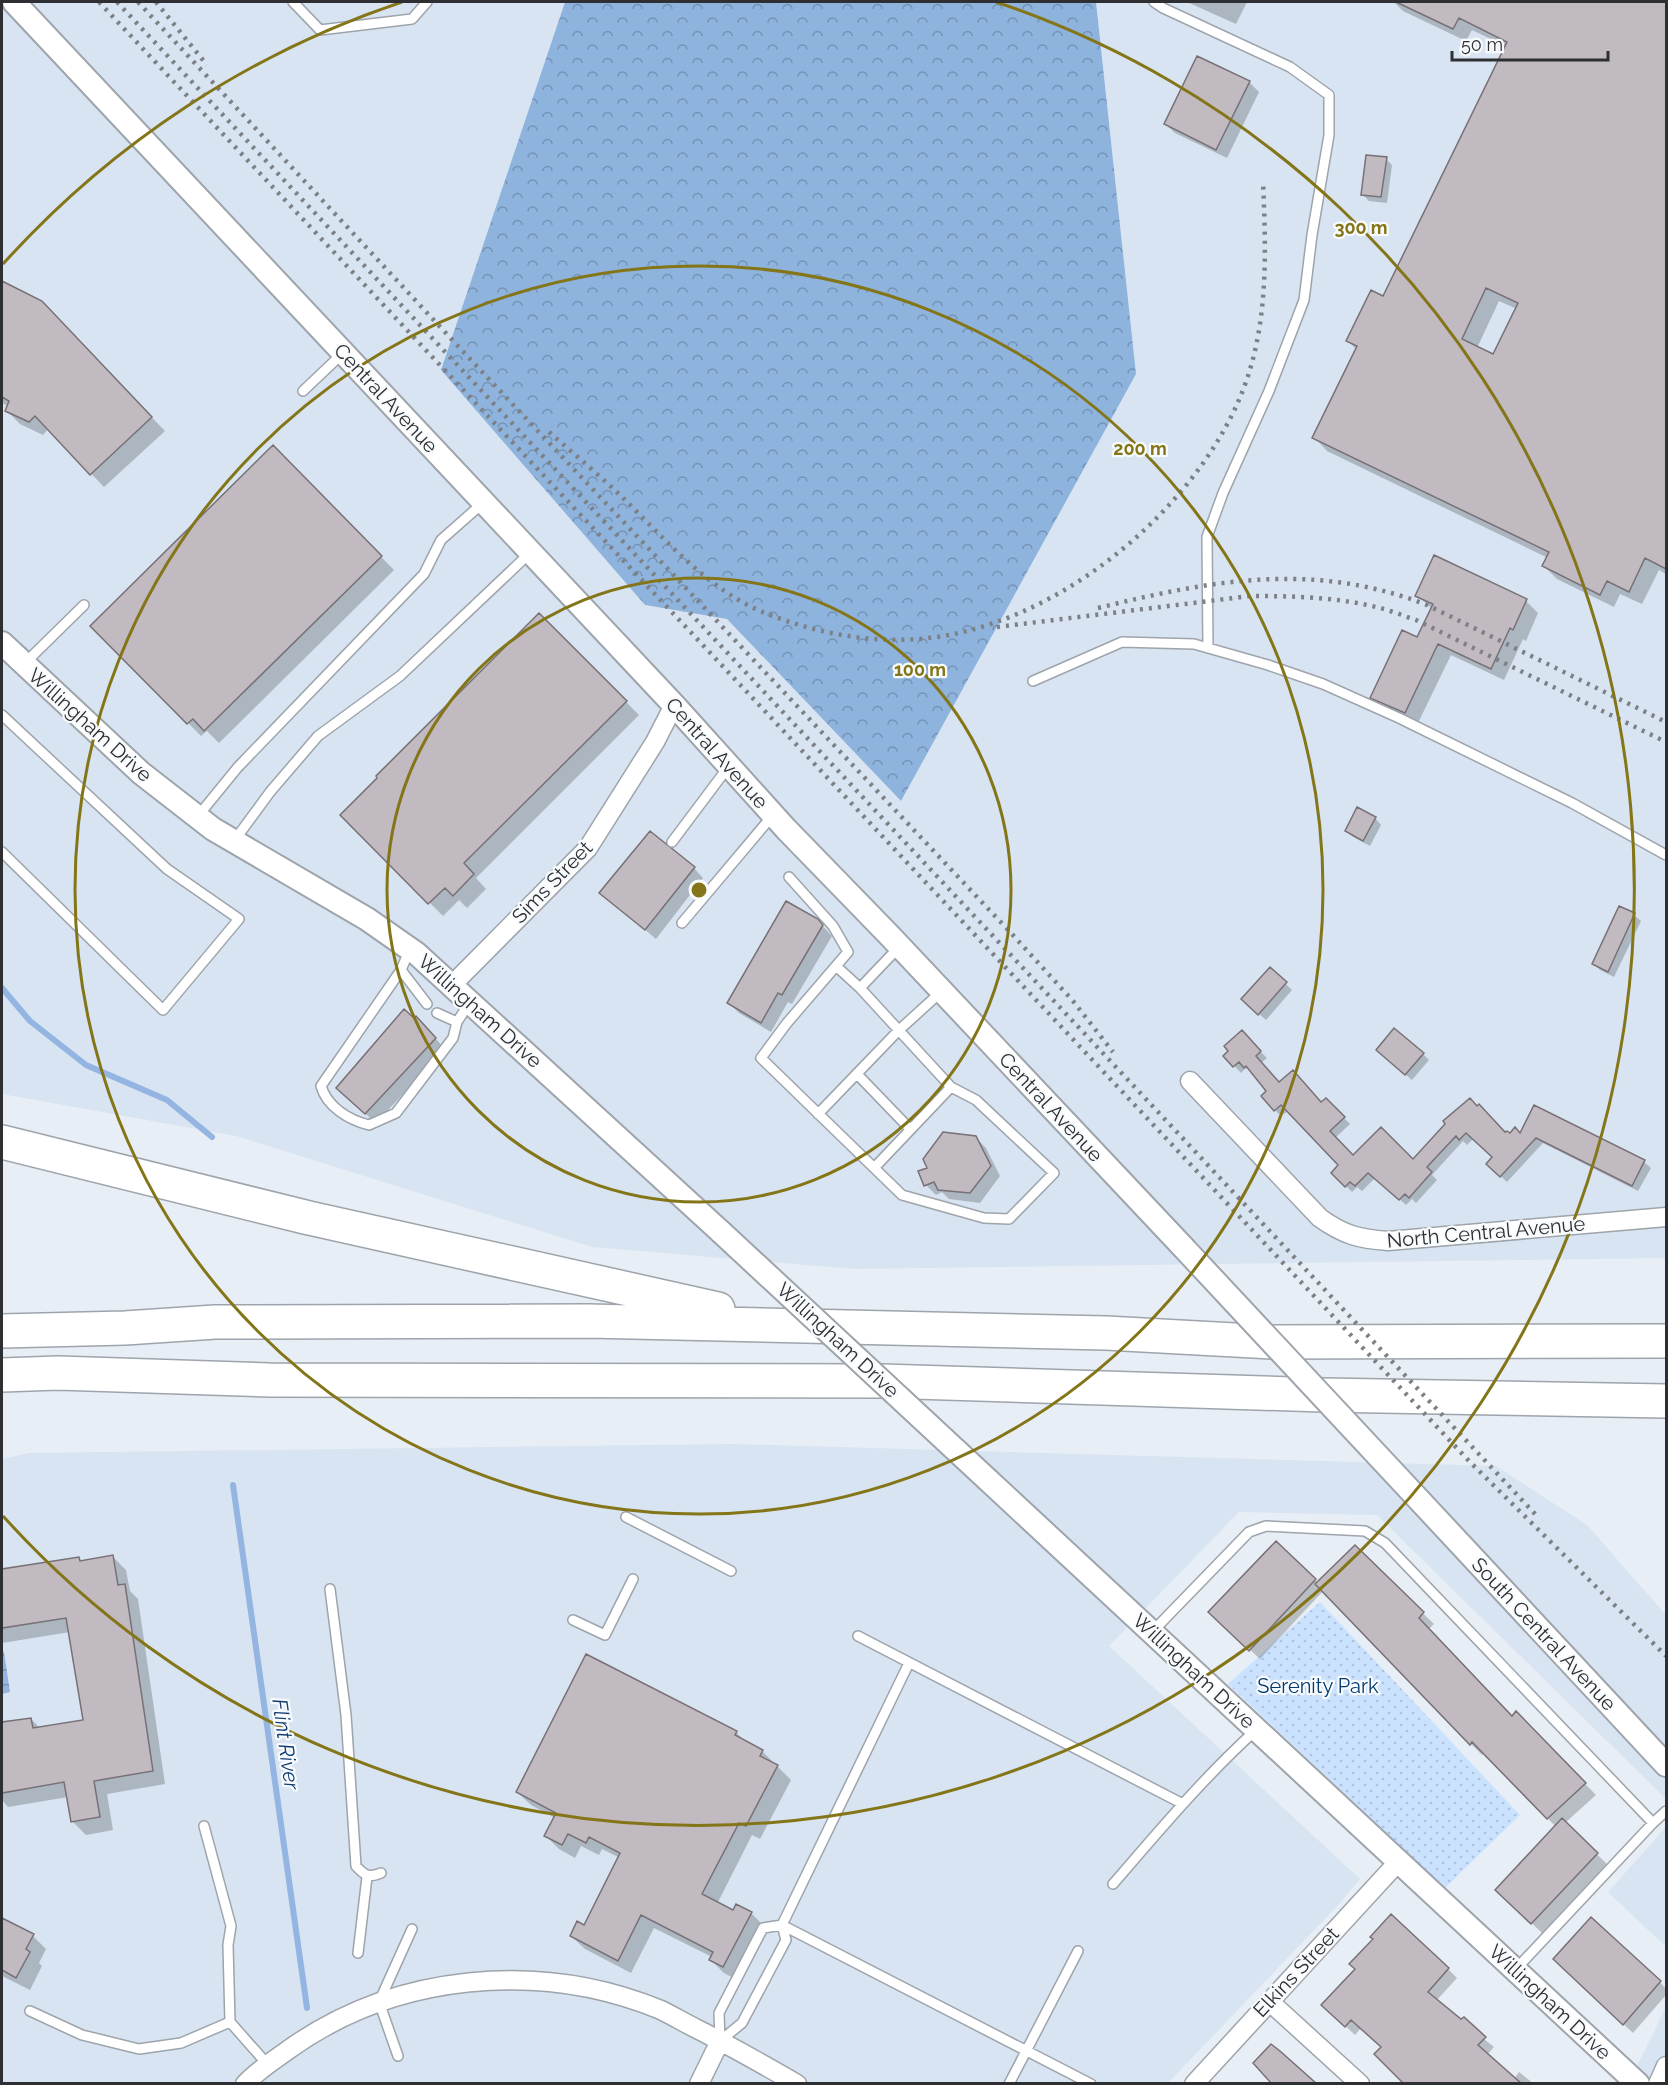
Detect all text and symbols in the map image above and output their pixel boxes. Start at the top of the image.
scale bar [1452,24,1608,62]
text: 50 m [1461,34,1503,55]
text: 300 m [1334,217,1388,238]
street label: Central Avenue [329,338,443,458]
text: 200 m [1113,438,1167,459]
text: 100 m [894,659,946,680]
street label: Willingham Drive [23,663,157,787]
street label: Central Avenue [661,693,773,814]
street label: Sims Street [507,836,597,928]
centre of rings [689,880,709,900]
street label: Willingham Drive [413,949,547,1073]
street label: Central Avenue [994,1047,1108,1167]
street label: North Central Avenue [1386,1211,1586,1253]
street label: Willingham Drive [772,1277,904,1403]
street label: South Central Avenue [1467,1553,1621,1716]
street label: Willingham Drive [1128,1608,1260,1734]
park label: Serenity Park [1257,1674,1379,1698]
water label: Flint River [267,1697,305,1792]
street label: Elkins Street [1248,1922,1344,2022]
street label: Willingham Drive [1484,1939,1616,2065]

